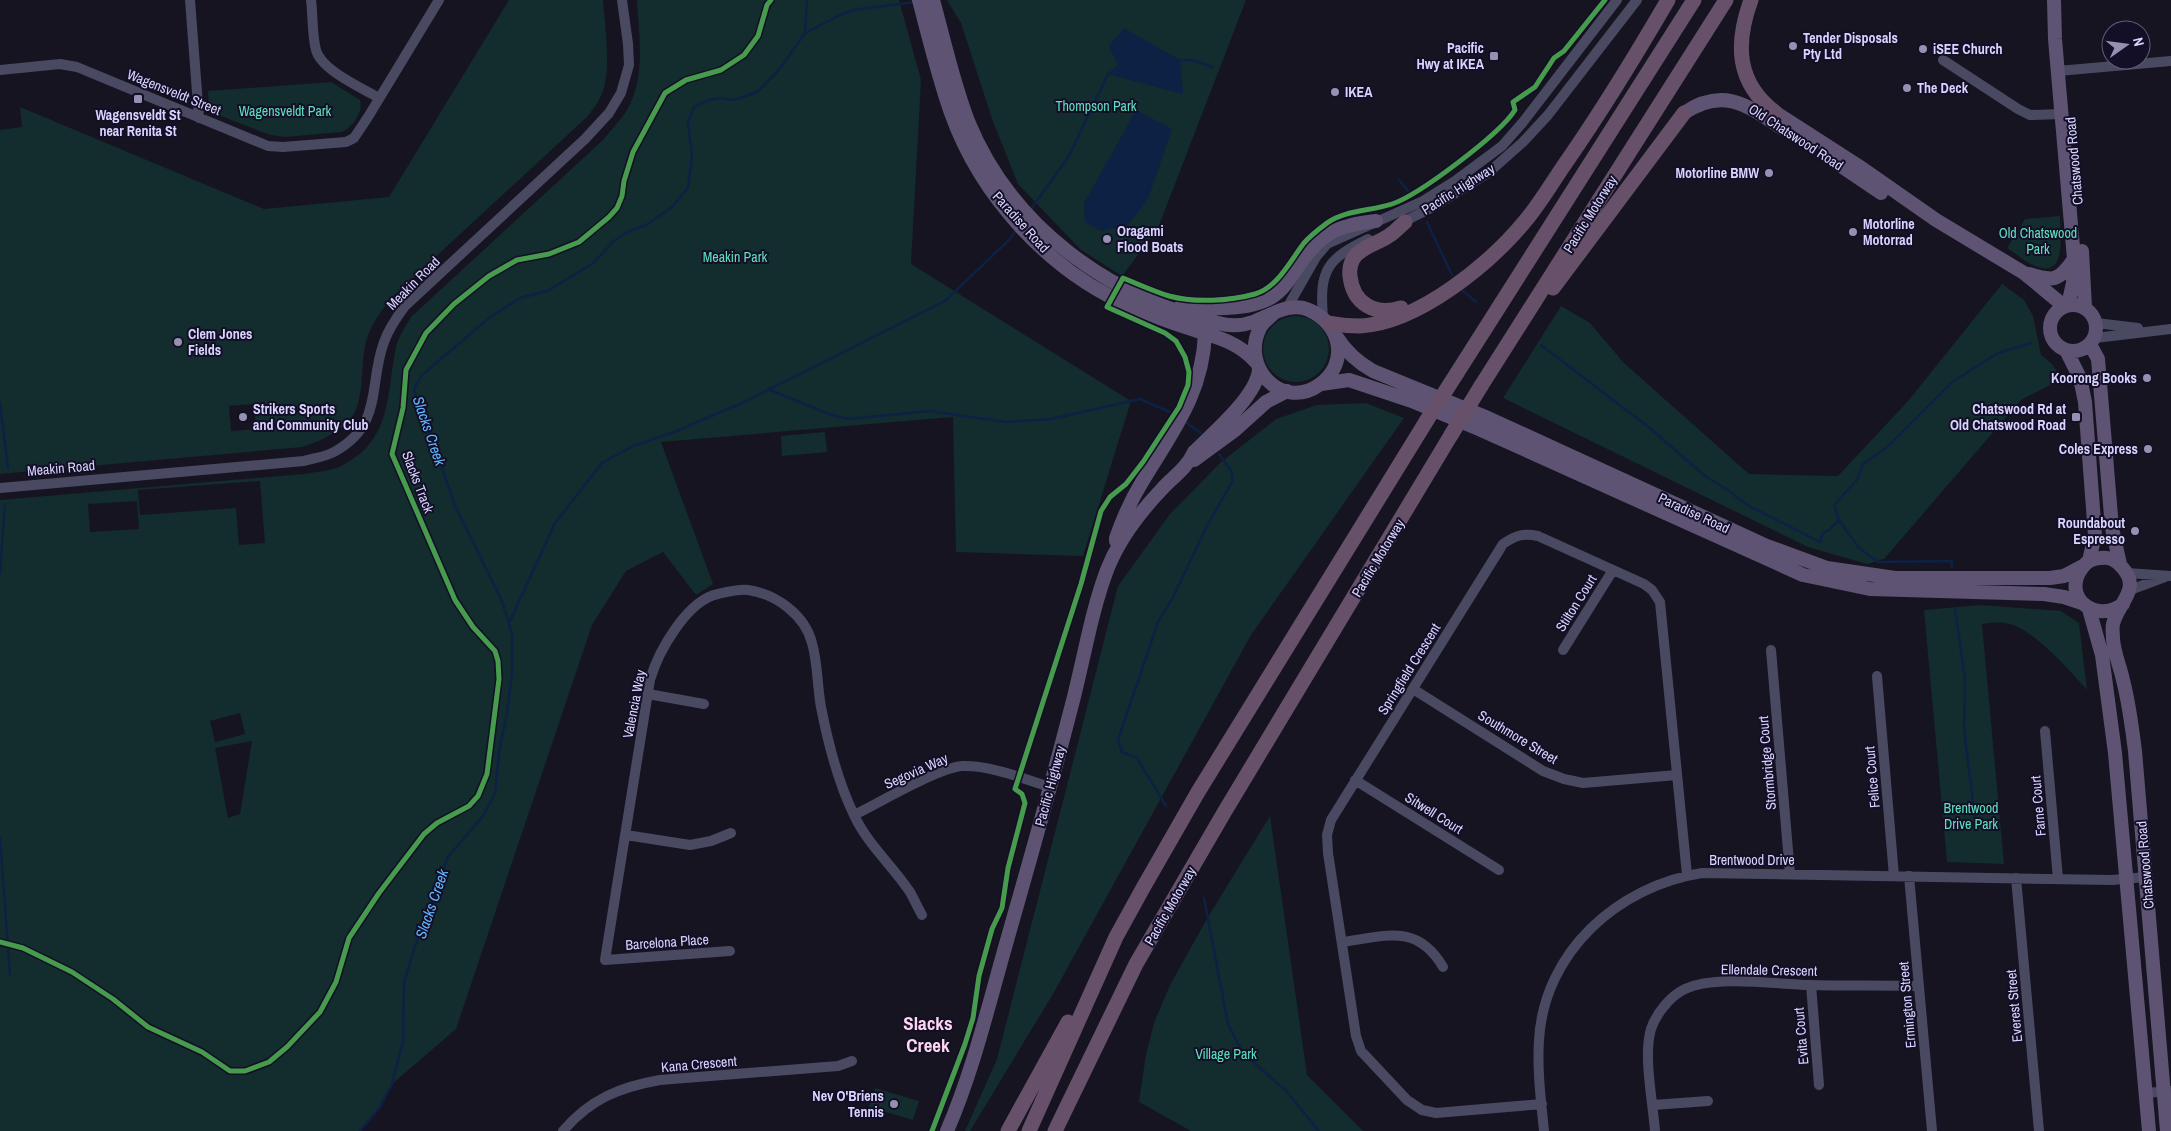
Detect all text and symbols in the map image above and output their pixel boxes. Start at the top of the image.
north arrow [2101,20,2151,70]
place label: Tender Disposals Pty Ltd [1803,29,1898,63]
text: N [2129,36,2148,48]
place label: Pacific Hwy at IKEA [1416,39,1485,73]
marker: Tender Disposals Pty Ltd [1787,40,1799,52]
place label: iSEE Church [1933,40,2003,58]
marker: iSEE Church [1917,43,1929,55]
marker: Pacific Hwy at IKEA [1488,50,1500,62]
street label: Wagensveldt Street [124,65,224,119]
place label: The Deck [1917,79,1969,97]
marker: The Deck [1901,82,1913,94]
place label: IKEA [1345,83,1373,101]
marker: IKEA [1329,86,1341,98]
marker: Wagensveldt St near Renita St [132,93,144,105]
park label: Thompson Park [1055,97,1137,115]
street label: Old Chatswood Road [1745,100,1847,174]
park label: Wagensveldt Park [239,102,332,120]
place label: Wagensveldt St near Renita St [95,106,181,140]
street label: Chatswood Road [2061,116,2087,206]
street label: Pacific Highway [1418,159,1498,219]
place label: Motorline BMW [1675,164,1759,182]
marker: Motorline BMW [1763,167,1775,179]
street label: Pacific Motorway [1559,172,1621,256]
street label: Paradise Road [989,188,1053,256]
place label: Motorline Motorrad [1863,215,1915,249]
place label: Oragami Flood Boats [1117,222,1183,256]
park label: Old Chatswood Park [1999,224,2077,258]
marker: Motorline Motorrad [1847,226,1859,238]
marker: Oragami Flood Boats [1101,233,1113,245]
park label: Meakin Park [703,248,767,266]
street label: Meakin Road [382,252,444,314]
place label: Clem Jones Fields [188,325,252,359]
marker: Clem Jones Fields [172,336,184,348]
place label: Koorong Books [2051,369,2137,387]
marker: Koorong Books [2141,372,2153,384]
water label: Slacks Creek [408,393,451,469]
place label: Strikers Sports and Community Club [253,400,368,434]
place label: Chatswood Rd at Old Chatswood Road [1950,400,2066,434]
marker: Strikers Sports and Community Club [237,411,249,423]
marker: Chatswood Rd at Old Chatswood Road [2070,411,2082,423]
place label: Coles Express [2059,440,2138,458]
marker: Coles Express [2142,443,2154,455]
street label: Slacks Track [398,448,438,516]
street label: Meakin Road [26,456,96,480]
street label: Paradise Road [1655,489,1733,537]
place label: Roundabout Espresso [2057,514,2125,548]
street label: Pacific Motorway [1348,515,1409,600]
marker: Roundabout Espresso [2129,525,2141,537]
street label: Stilton Court [1551,571,1601,635]
street label: Springfield Crescent [1374,620,1444,718]
street label: Valencia Way [619,668,650,740]
street label: Southmore Street [1475,706,1561,768]
street label: Stormbridge Court [1754,715,1780,811]
street label: Pacific Highway [1031,743,1069,828]
street label: Felice Court [1860,745,1884,809]
street label: Segovia Way [881,749,951,793]
street label: Farne Court [2026,775,2050,837]
street label: Sitwell Court [1402,788,1466,838]
park label: Brentwood Drive Park [1944,799,1998,833]
street label: Chatswood Road [2132,820,2158,910]
street label: Brentwood Drive [1709,851,1795,869]
street label: Pacific Motorway [1140,863,1200,949]
water label: Slacks Creek [410,865,454,942]
street label: Barcelona Place [625,930,709,954]
street label: Ellendale Crescent [1721,960,1817,980]
street label: Ermington Street [1894,961,1920,1049]
street label: Everest Street [2002,969,2026,1043]
street label: Evita Court [1790,1007,1812,1065]
district label: Slacks Creek [903,1010,953,1058]
park label: Village Park [1195,1045,1257,1063]
street label: Kana Crescent [660,1052,738,1076]
place label: Nev O'Briens Tennis [812,1087,884,1121]
marker: Nev O'Briens Tennis [888,1098,900,1110]

